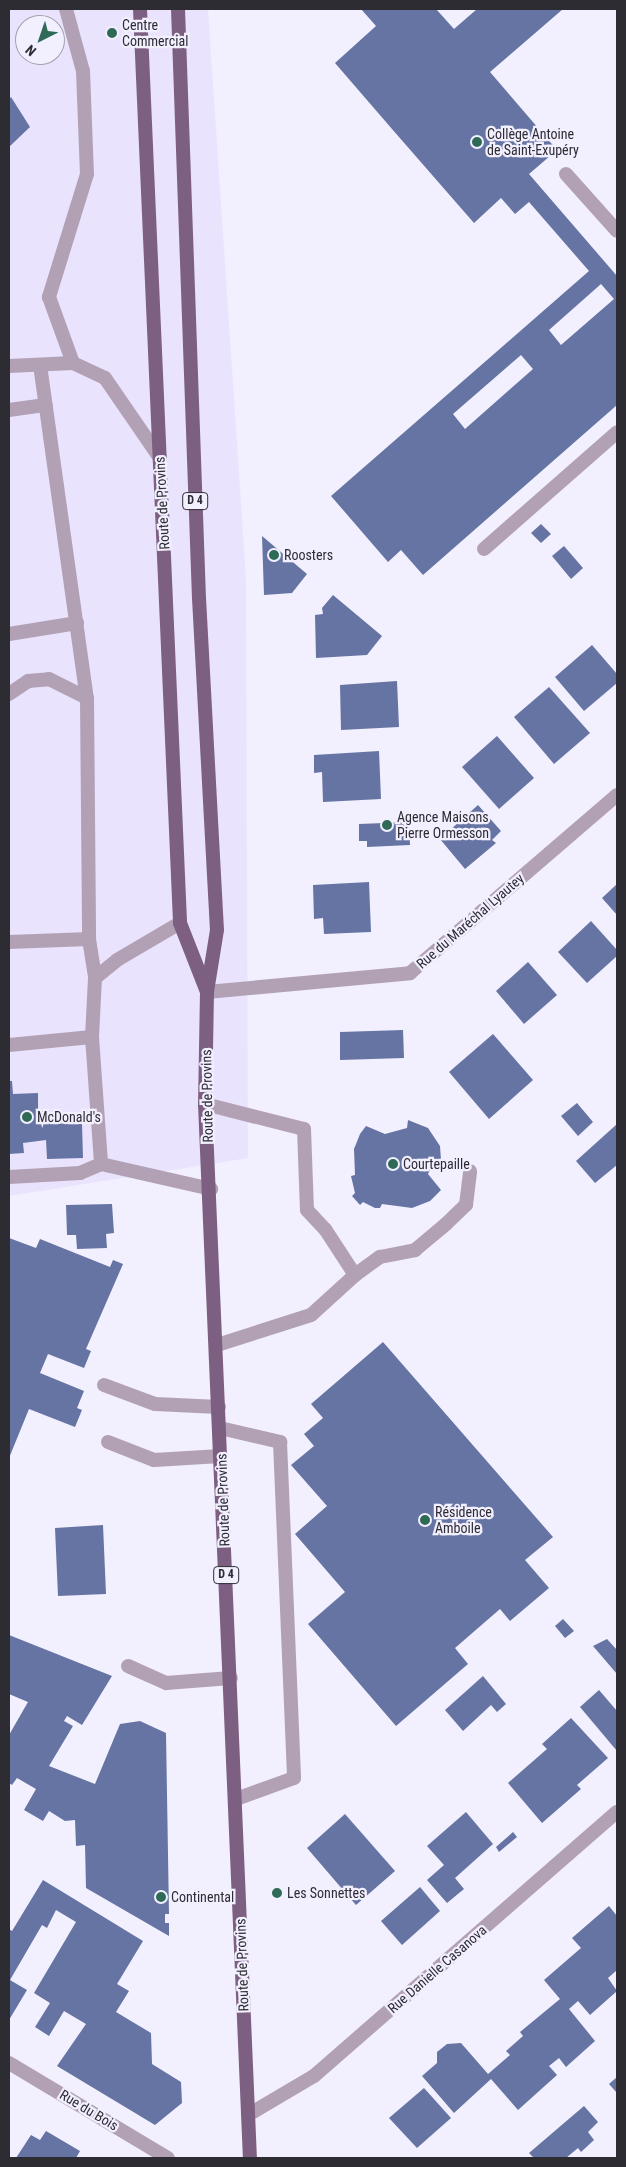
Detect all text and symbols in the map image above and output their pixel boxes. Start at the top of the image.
north arrow [15,15,65,65]
place label: Centre Commercial [122,17,188,49]
marker: Centre Commercial [106,27,118,39]
text: N [22,42,39,59]
place label: Collège Antoine de Saint-Exupéry [487,126,579,158]
marker: Collège Antoine de Saint-Exupéry [471,136,483,148]
street label: Route de Provins [151,456,173,550]
road number: D 4 [181,492,209,511]
place label: Roosters [284,547,333,563]
marker: Roosters [268,549,280,561]
place label: Agence Maisons Pierre Ormesson [397,809,489,842]
marker: Agence Maisons Pierre Ormesson [381,819,393,831]
street label: Rue du Maréchal Lyautey [413,870,527,972]
street label: Route de Provins [198,1049,216,1143]
place label: McDonald's [37,1109,101,1125]
marker: McDonald's [21,1111,33,1123]
place label: Courtepaille [403,1156,470,1172]
marker: Courtepaille [387,1158,399,1170]
street label: Route de Provins [213,1453,233,1547]
place label: Résidence Amboile [435,1504,492,1536]
marker: Résidence Amboile [419,1514,431,1526]
road number: D 4 [212,1566,240,1584]
place label: Les Sonnettes [287,1885,365,1901]
marker: Les Sonnettes [271,1887,283,1899]
place label: Continental [171,1889,234,1905]
marker: Continental [155,1891,167,1903]
street label: Route de Provins [232,1918,252,2012]
street label: Rue Danielle Casanova [384,1922,490,2016]
street label: Rue du Bois [57,2086,121,2134]

